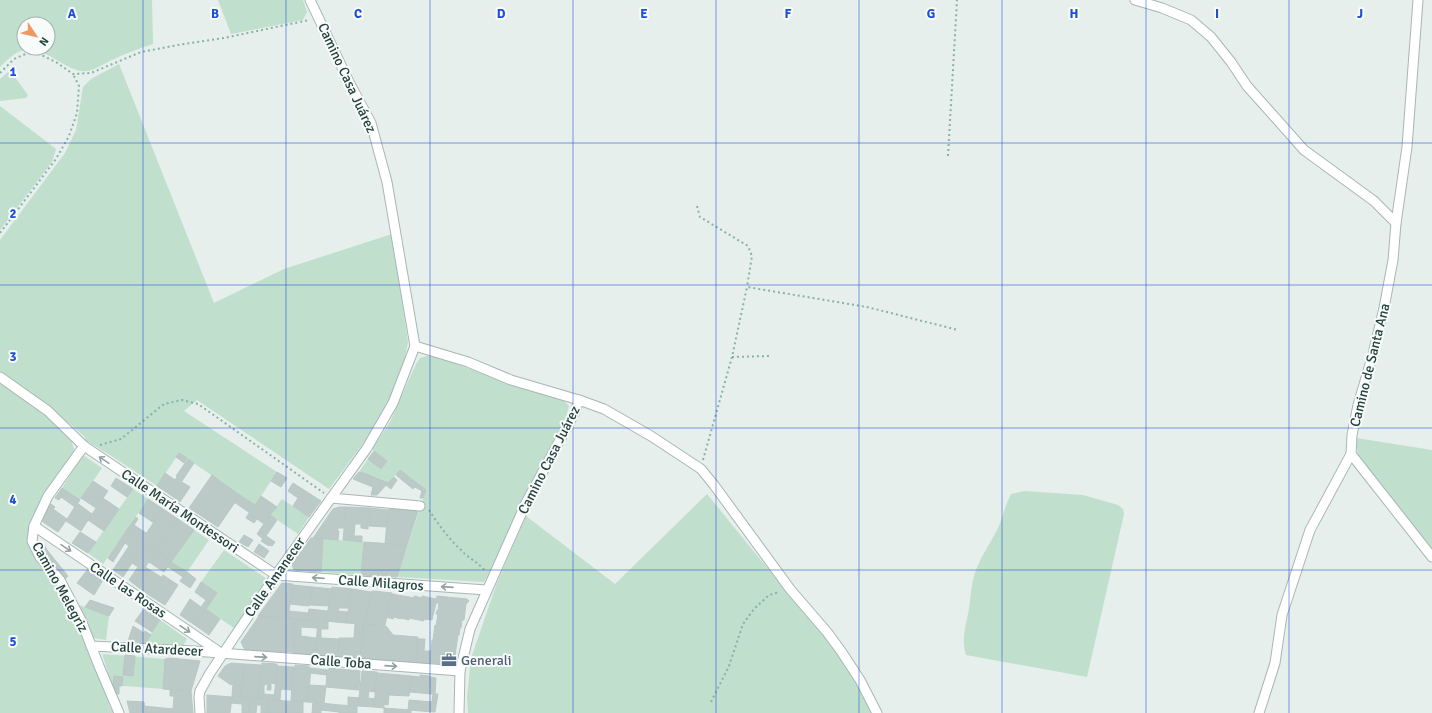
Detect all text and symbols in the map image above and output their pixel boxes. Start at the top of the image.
text: A [68,6,77,22]
text: B [211,6,219,22]
text: C [354,6,362,22]
text: D [497,6,506,22]
text: E [640,6,648,22]
text: F [785,6,792,22]
text: G [927,6,935,22]
text: H [1070,6,1078,22]
text: I [1215,6,1219,22]
text: J [1357,6,1363,22]
north arrow [16,16,56,56]
street label: Camino Casa Juárez [314,20,380,136]
text: N [36,35,51,48]
text: 1 [9,64,17,80]
text: 2 [9,206,17,222]
street label: Camino de Santa Ana [1346,301,1394,429]
text: 3 [9,349,17,365]
street label: Camino Casa Juárez [514,403,584,517]
one-way arrow [99,456,110,464]
street label: Calle María Montessori [118,465,242,557]
text: 4 [9,492,17,508]
street label: Calle Amanecer [241,533,309,620]
street label: Camino Melegriz [28,539,92,635]
one-way arrow [61,544,72,552]
street label: Calle las Rosas [86,558,170,622]
street label: Calle Milagros [338,572,424,594]
one-way arrow [312,575,325,582]
one-way arrow [441,583,454,591]
one-way arrow [179,625,190,633]
text: 5 [9,634,17,650]
street label: Calle Atardecer [111,638,204,660]
street label: Calle Toba [310,651,372,673]
office icon: Generali [440,651,458,669]
place label: Generali [461,652,512,669]
one-way arrow [254,653,267,660]
one-way arrow [384,662,397,669]

